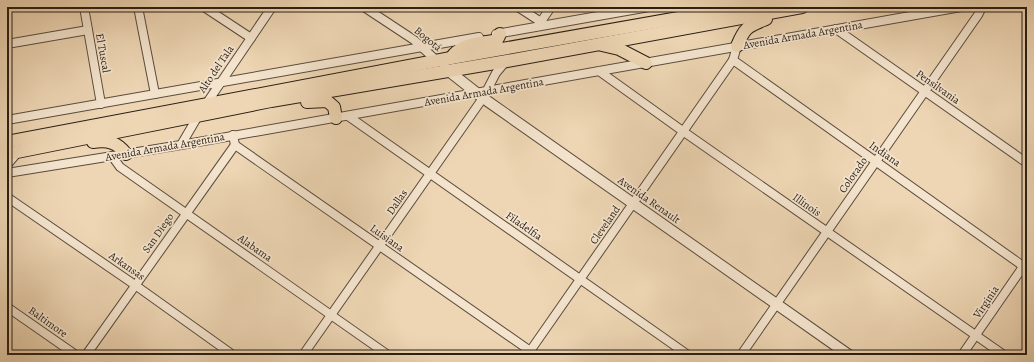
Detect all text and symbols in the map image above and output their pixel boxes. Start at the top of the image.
street label: Avenida Armada Argentina [741,17,865,53]
street label: Bogotá [411,23,446,55]
street label: El Tuscal [92,32,114,74]
street label: Alto del Tala [194,42,238,97]
street label: Pensilvania [913,66,964,108]
street label: Avenida Armada Argentina [422,74,546,110]
street label: Avenida Armada Argentina [103,129,227,165]
street label: Indiana [866,138,904,171]
street label: Colorado [835,154,871,196]
street label: Avenida Renault [614,172,683,227]
street label: Dallas [383,186,411,218]
street label: Illinois [790,190,824,220]
street label: Cleveland [586,203,624,247]
street label: Filadelfia [503,208,546,245]
street label: San Diego [139,210,178,256]
street label: Luisiana [367,221,408,256]
street label: Alabama [234,230,276,266]
street label: Arkansas [105,248,148,284]
street label: Virginia [969,282,1003,322]
street label: Baltimore [25,303,71,341]

